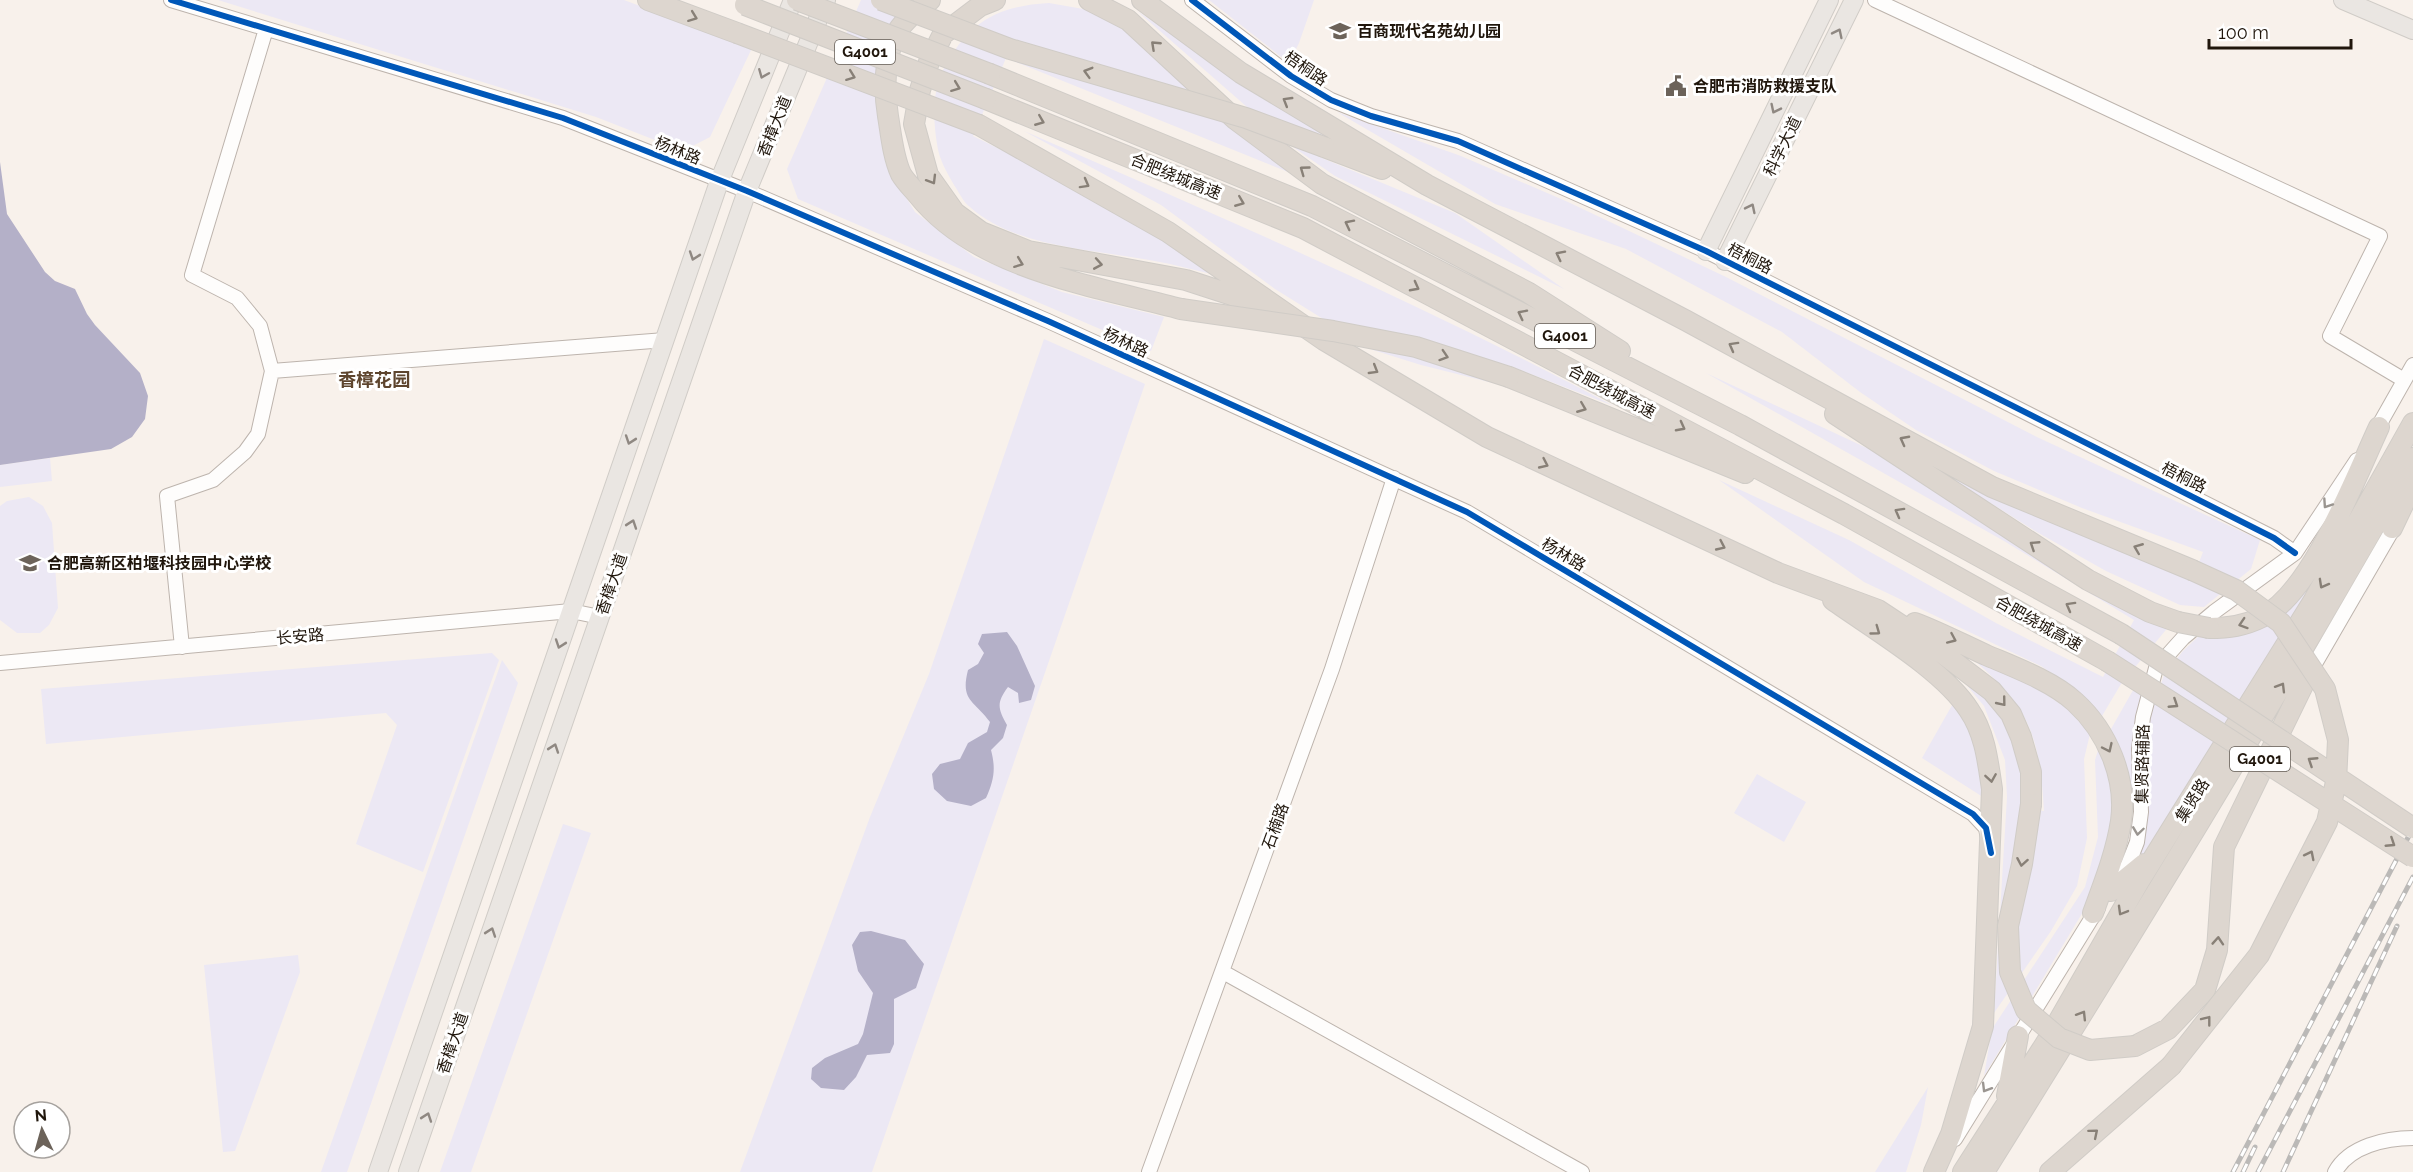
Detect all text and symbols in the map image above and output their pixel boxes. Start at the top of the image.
one-way arrow [687,9,697,22]
scale bar [2209,12,2352,50]
school or university icon: 百商现代名苑幼儿园 [1328,19,1352,43]
place label: 百商现代名苑幼儿园 [1357,22,1501,41]
text: 100 m [2218,22,2269,43]
one-way arrow [1830,29,1842,40]
road number: G4001 [835,40,895,64]
one-way arrow [1151,41,1161,52]
street label: 梧桐路 [1281,47,1331,90]
one-way arrow [758,67,770,78]
one-way arrow [1084,67,1094,79]
one-way arrow [845,69,856,82]
public building icon: 合肥市消防救援支队 [1664,74,1688,98]
place label: 合肥市消防救援支队 [1693,77,1837,96]
one-way arrow [950,80,961,93]
street label: 香樟大道 [754,93,795,159]
one-way arrow [1283,96,1293,108]
one-way arrow [1771,103,1783,114]
street label: 科学大道 [1760,113,1805,179]
one-way arrow [1034,114,1045,126]
street label: 杨林路 [652,133,704,168]
street label: 合肥绕城高速 [1128,150,1224,203]
one-way arrow [1299,166,1310,177]
one-way arrow [925,173,936,184]
one-way arrow [1079,177,1089,188]
one-way arrow [1234,195,1245,207]
one-way arrow [1744,204,1756,215]
one-way arrow [1344,220,1355,232]
street label: 梧桐路 [1724,239,1775,278]
one-way arrow [688,250,701,261]
one-way arrow [1556,250,1567,262]
one-way arrow [1012,256,1023,268]
one-way arrow [1093,257,1103,270]
one-way arrow [1409,280,1420,291]
one-way arrow [1517,309,1528,321]
street label: 杨林路 [1100,324,1152,361]
road number: G4001 [1535,324,1595,348]
one-way arrow [1728,342,1739,353]
one-way arrow [1439,349,1449,362]
street label: 合肥绕城高速 [1565,361,1659,422]
one-way arrow [1368,363,1378,374]
district label: 香樟花园 [338,369,410,390]
one-way arrow [1576,401,1587,413]
one-way arrow [1674,420,1685,431]
one-way arrow [625,434,638,445]
one-way arrow [1900,436,1910,447]
one-way arrow [1538,456,1549,468]
street label: 梧桐路 [2158,458,2209,497]
one-way arrow [2323,498,2335,508]
one-way arrow [1894,508,1905,519]
one-way arrow [624,519,637,530]
street label: 杨林路 [1538,534,1589,575]
one-way arrow [1714,539,1725,551]
one-way arrow [2030,541,2040,553]
one-way arrow [2133,543,2144,555]
school or university icon: 合肥高新区柏堰科技园中心学校 [18,551,42,575]
street label: 香樟大道 [592,551,631,618]
place label: 合肥高新区柏堰科技园中心学校 [47,554,272,573]
one-way arrow [2319,578,2331,588]
street label: 合肥绕城高速 [1992,592,2085,655]
one-way arrow [2065,602,2076,613]
one-way arrow [2238,617,2248,629]
one-way arrow [1869,624,1880,635]
street label: 长安路 [275,625,325,648]
one-way arrow [1946,632,1957,644]
one-way arrow [554,639,567,649]
one-way arrow [2274,683,2285,693]
one-way arrow [1994,696,2005,707]
one-way arrow [2167,697,2178,708]
street label: 集贤路辅路 [2132,724,2153,804]
one-way arrow [2100,741,2112,752]
one-way arrow [547,743,560,754]
road number: G4001 [2230,747,2290,771]
one-way arrow [2307,757,2318,768]
one-way arrow [1984,773,1996,782]
street label: 集贤路 [2172,775,2213,826]
street label: 石楠路 [1258,800,1293,852]
one-way arrow [2133,827,2145,836]
one-way arrow [2384,836,2395,847]
one-way arrow [2303,851,2314,862]
one-way arrow [2016,856,2029,866]
one-way arrow [2118,905,2130,915]
one-way arrow [483,928,496,938]
one-way arrow [2211,936,2224,945]
street label: 香樟大道 [433,1010,472,1077]
one-way arrow [2074,1011,2086,1021]
one-way arrow [2200,1016,2211,1027]
one-way arrow [1982,1082,1994,1092]
north arrow [12,1100,72,1160]
text: N [34,1106,48,1126]
one-way arrow [419,1112,432,1123]
one-way arrow [2087,1129,2098,1140]

